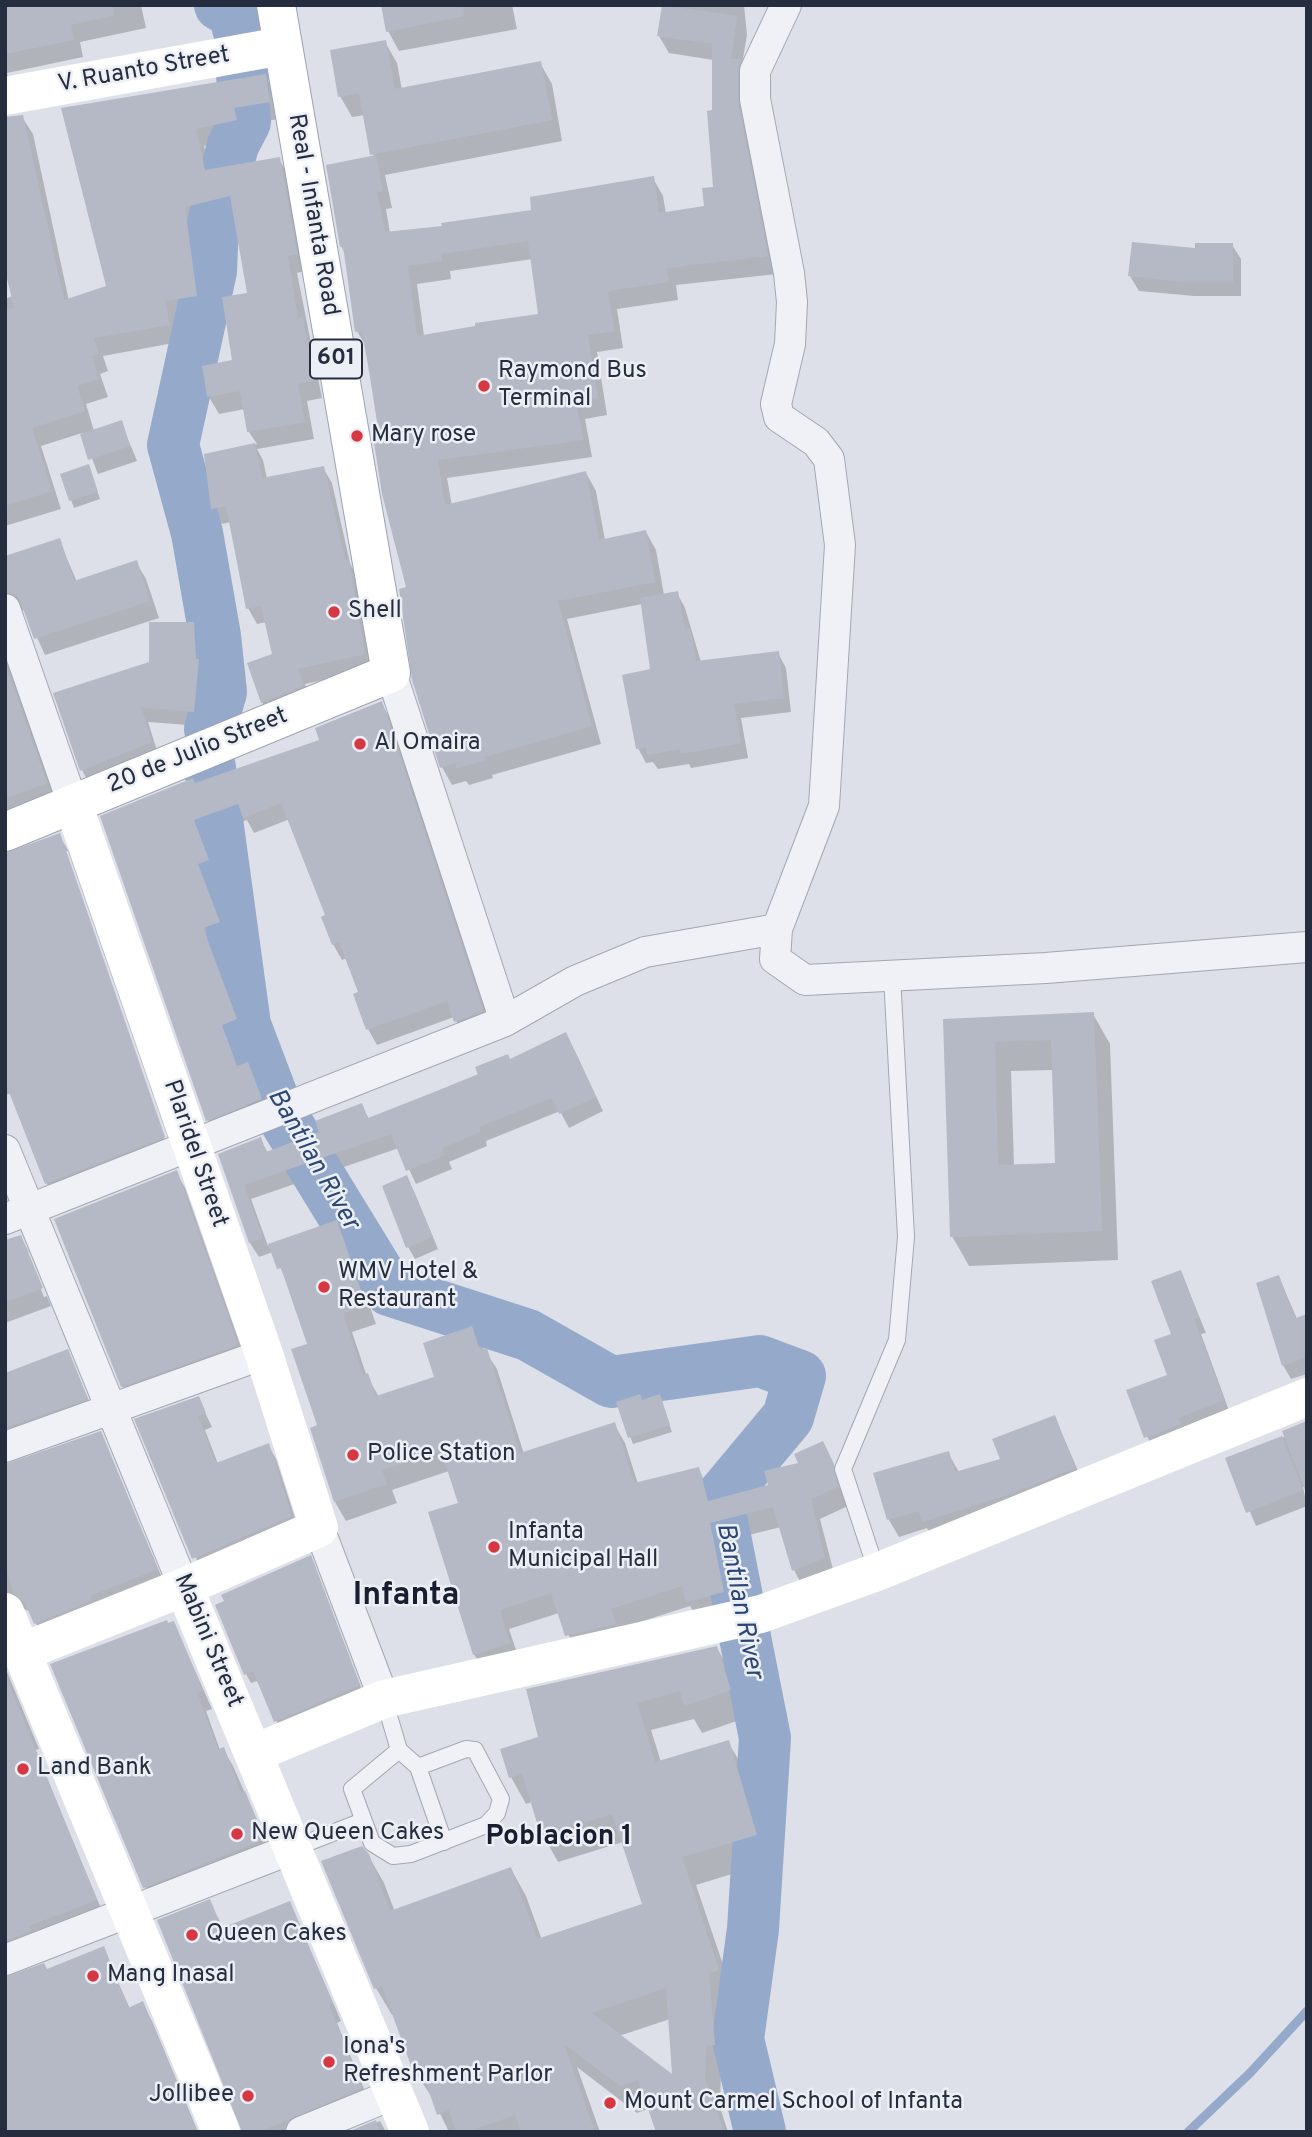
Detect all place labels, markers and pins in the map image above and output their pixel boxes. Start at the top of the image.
place label: Raymond Bus Terminal [498,358,647,414]
marker: Raymond Bus Terminal [476,378,492,394]
place label: Mary rose [371,422,476,450]
marker: Mary rose [349,428,365,444]
place label: Shell [348,598,402,626]
marker: Shell [326,604,342,620]
place label: Al Omaira [374,730,480,758]
marker: Al Omaira [352,736,368,752]
place label: WMV Hotel & Restaurant [338,1259,478,1315]
marker: WMV Hotel & Restaurant [316,1279,332,1295]
place label: Police Station [367,1441,515,1469]
marker: Police Station [345,1447,361,1463]
place label: Infanta Municipal Hall [508,1519,658,1575]
marker: Infanta Municipal Hall [486,1539,502,1555]
place label: Land Bank [37,1755,152,1783]
marker: Land Bank [15,1761,31,1777]
place label: New Queen Cakes [251,1820,444,1848]
marker: New Queen Cakes [229,1826,245,1842]
place label: Queen Cakes [206,1921,347,1949]
marker: Queen Cakes [184,1927,200,1943]
place label: Mang Inasal [107,1962,234,1990]
marker: Mang Inasal [85,1968,101,1984]
place label: Iona's Refreshment Parlor [343,2034,553,2090]
marker: Iona's Refreshment Parlor [321,2054,337,2070]
place label: Jollibee [149,2082,234,2110]
marker: Jollibee [240,2088,256,2104]
place label: Mount Carmel School of Infanta [624,2089,963,2117]
marker: Mount Carmel School of Infanta [602,2095,618,2111]

